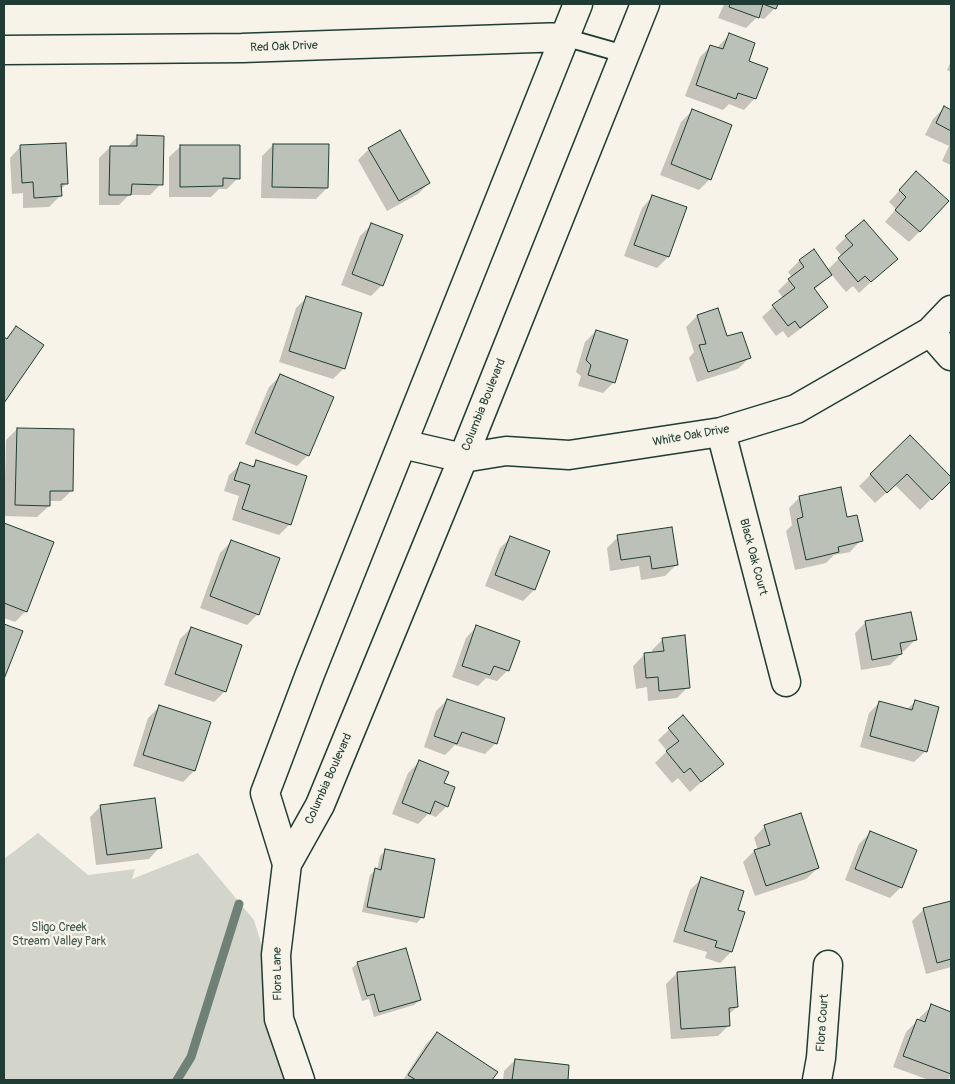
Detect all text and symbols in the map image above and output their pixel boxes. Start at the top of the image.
street label: Red Oak Drive [250,39,318,55]
street label: Columbia Boulevard [459,357,509,453]
street label: White Oak Drive [651,422,731,450]
street label: Black Oak Court [736,517,770,597]
street label: Columbia Boulevard [302,731,356,827]
park label: Sligo Creek Stream Valley Park [12,921,106,949]
street label: Flora Lane [270,947,286,1001]
street label: Flora Court [814,994,832,1052]

